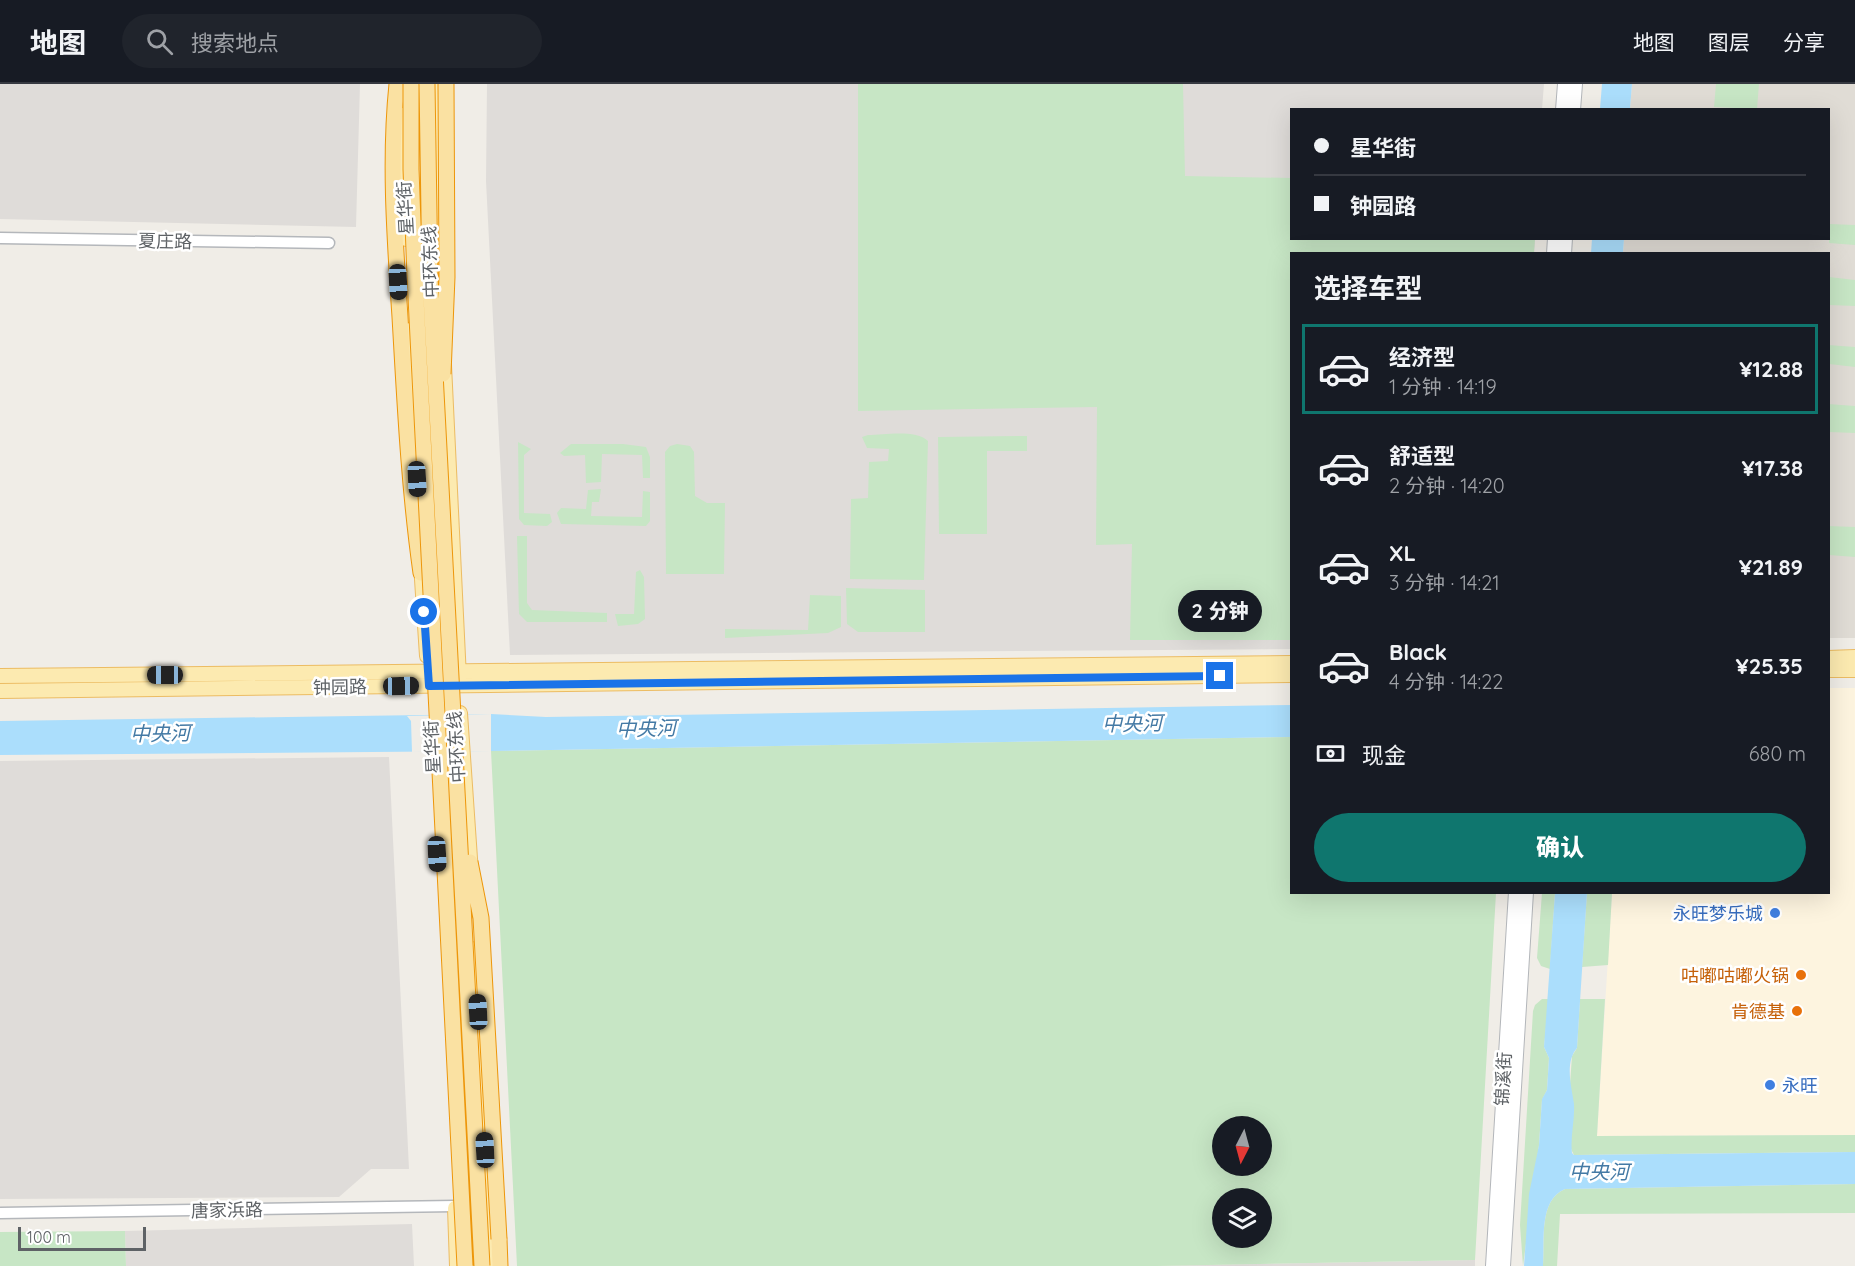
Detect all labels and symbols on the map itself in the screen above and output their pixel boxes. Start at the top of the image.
street label: 星华街 [392,180,418,236]
street label: 中环东线 [417,226,443,298]
street label: 夏庄路 [138,229,192,253]
car [388,264,408,300]
car [407,461,427,497]
callout: 2 分钟 [1178,589,1262,631]
route start [410,598,437,625]
route end [1206,662,1233,689]
car [147,666,183,684]
street label: 钟园路 [313,675,367,699]
car [383,677,419,695]
street label: 中环东线 [443,710,469,784]
water label: 中央河 [1102,710,1166,736]
water label: 中央河 [616,715,680,741]
street label: 星华街 [419,719,445,775]
water label: 中央河 [130,720,194,746]
car [427,836,447,872]
place label: 永旺梦乐城 [1673,902,1763,925]
marker: 永旺梦乐城 [1768,906,1782,920]
place label: 咕嘟咕嘟火锅 [1681,964,1789,987]
marker: 咕嘟咕嘟火锅 [1794,968,1808,982]
car [468,994,488,1030]
place label: 肯德基 [1731,1000,1785,1023]
marker: 肯德基 [1790,1004,1804,1018]
street label: 锦溪街 [1490,1051,1516,1107]
place label: 永旺 [1782,1074,1818,1097]
marker: 永旺 [1763,1078,1777,1092]
north arrow [1212,1116,1272,1176]
car [475,1132,495,1168]
water label: 中央河 [1569,1159,1633,1184]
street label: 唐家浜路 [191,1198,263,1222]
scale bar [18,1224,146,1252]

